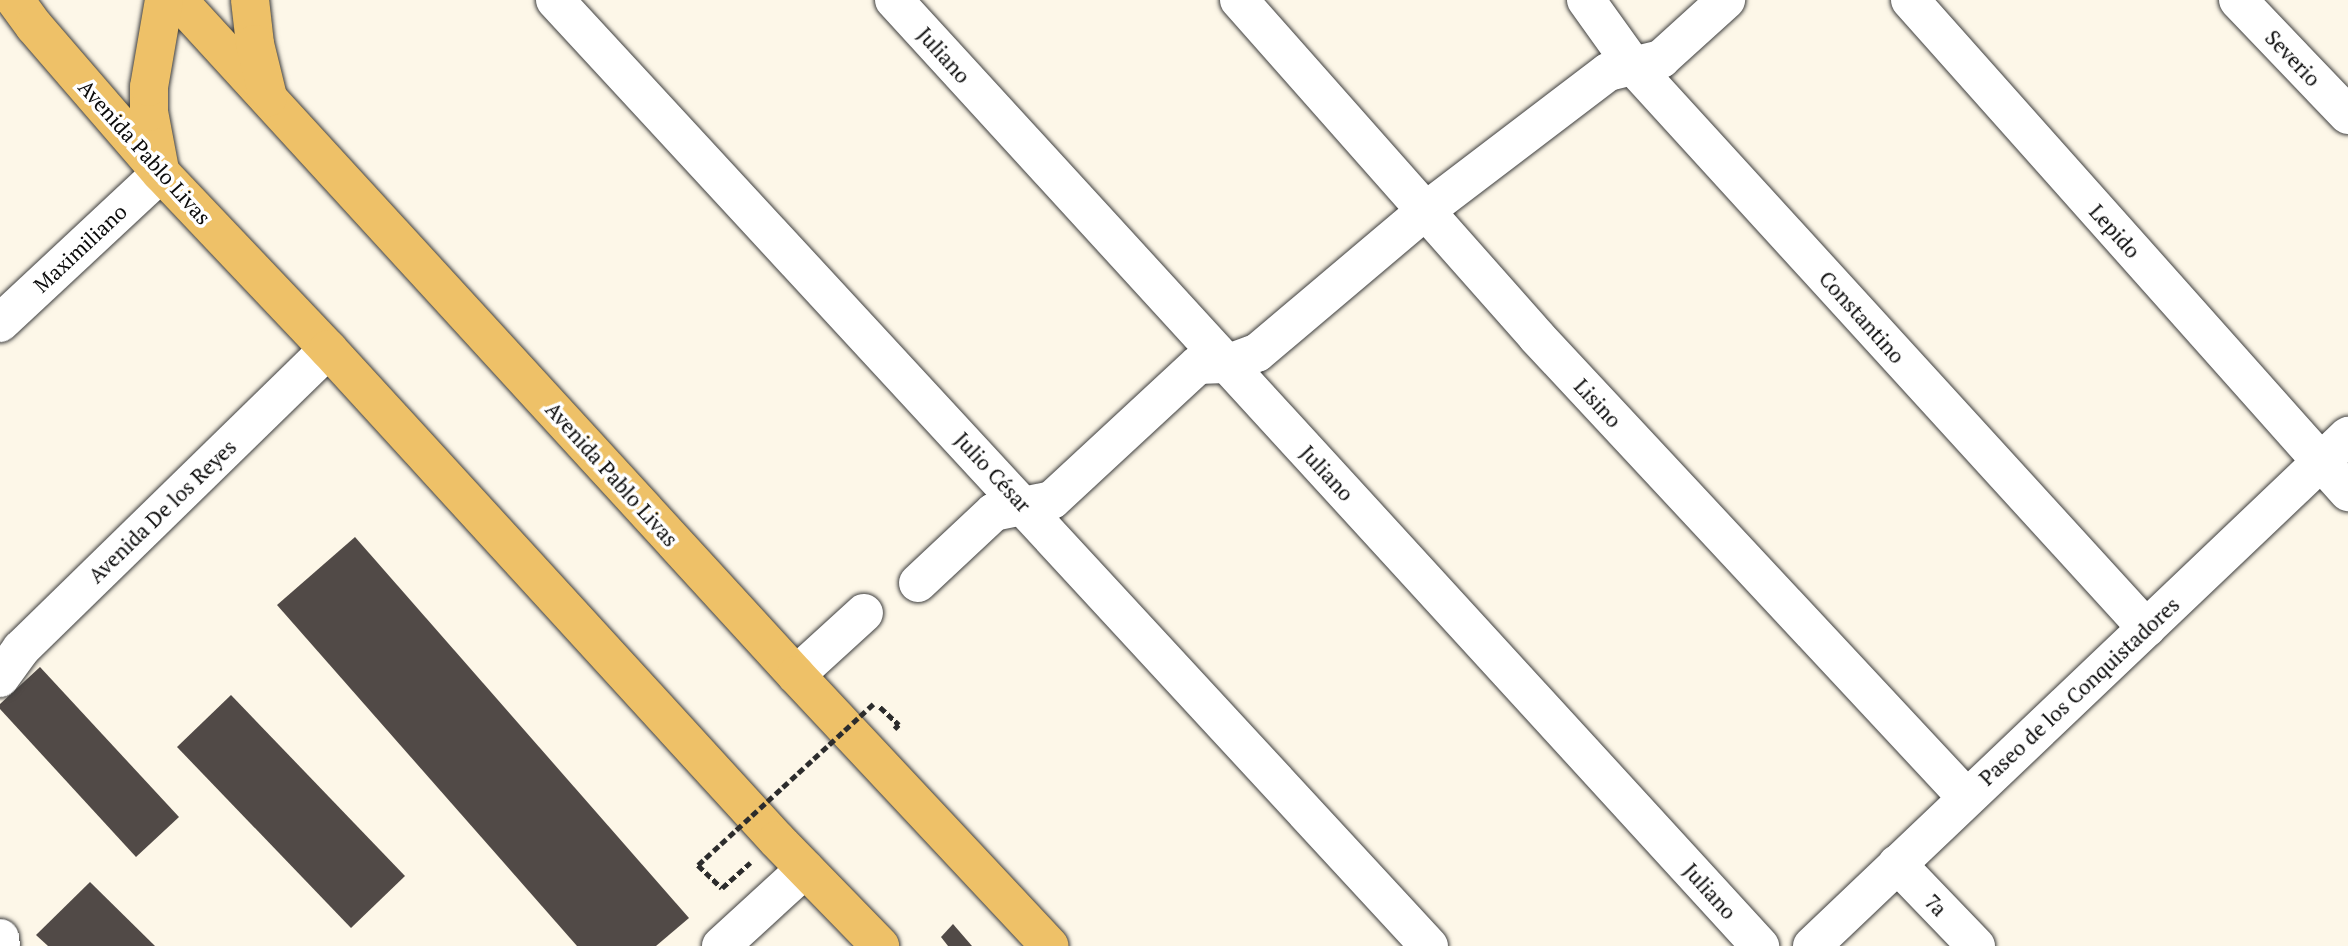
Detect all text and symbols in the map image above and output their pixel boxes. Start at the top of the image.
street label: Juliano [912,22,976,88]
street label: Severio [2260,25,2326,91]
street label: Avenida Pablo Livas [74,75,216,229]
street label: Maximiliano [28,199,132,297]
street label: Lepido [2084,199,2146,263]
street label: Constantino [1814,266,1910,368]
street label: Lisino [1569,373,1627,433]
street label: Avenida Pablo Livas [541,397,683,551]
street label: Julio César [950,427,1036,517]
street label: Avenida De los Reyes [83,434,241,588]
street label: Juliano [1295,440,1359,506]
street label: Paseo de los Conquistadores [1974,592,2184,790]
street label: Juliano [1678,858,1742,924]
street label: 7a [1920,889,1952,921]

